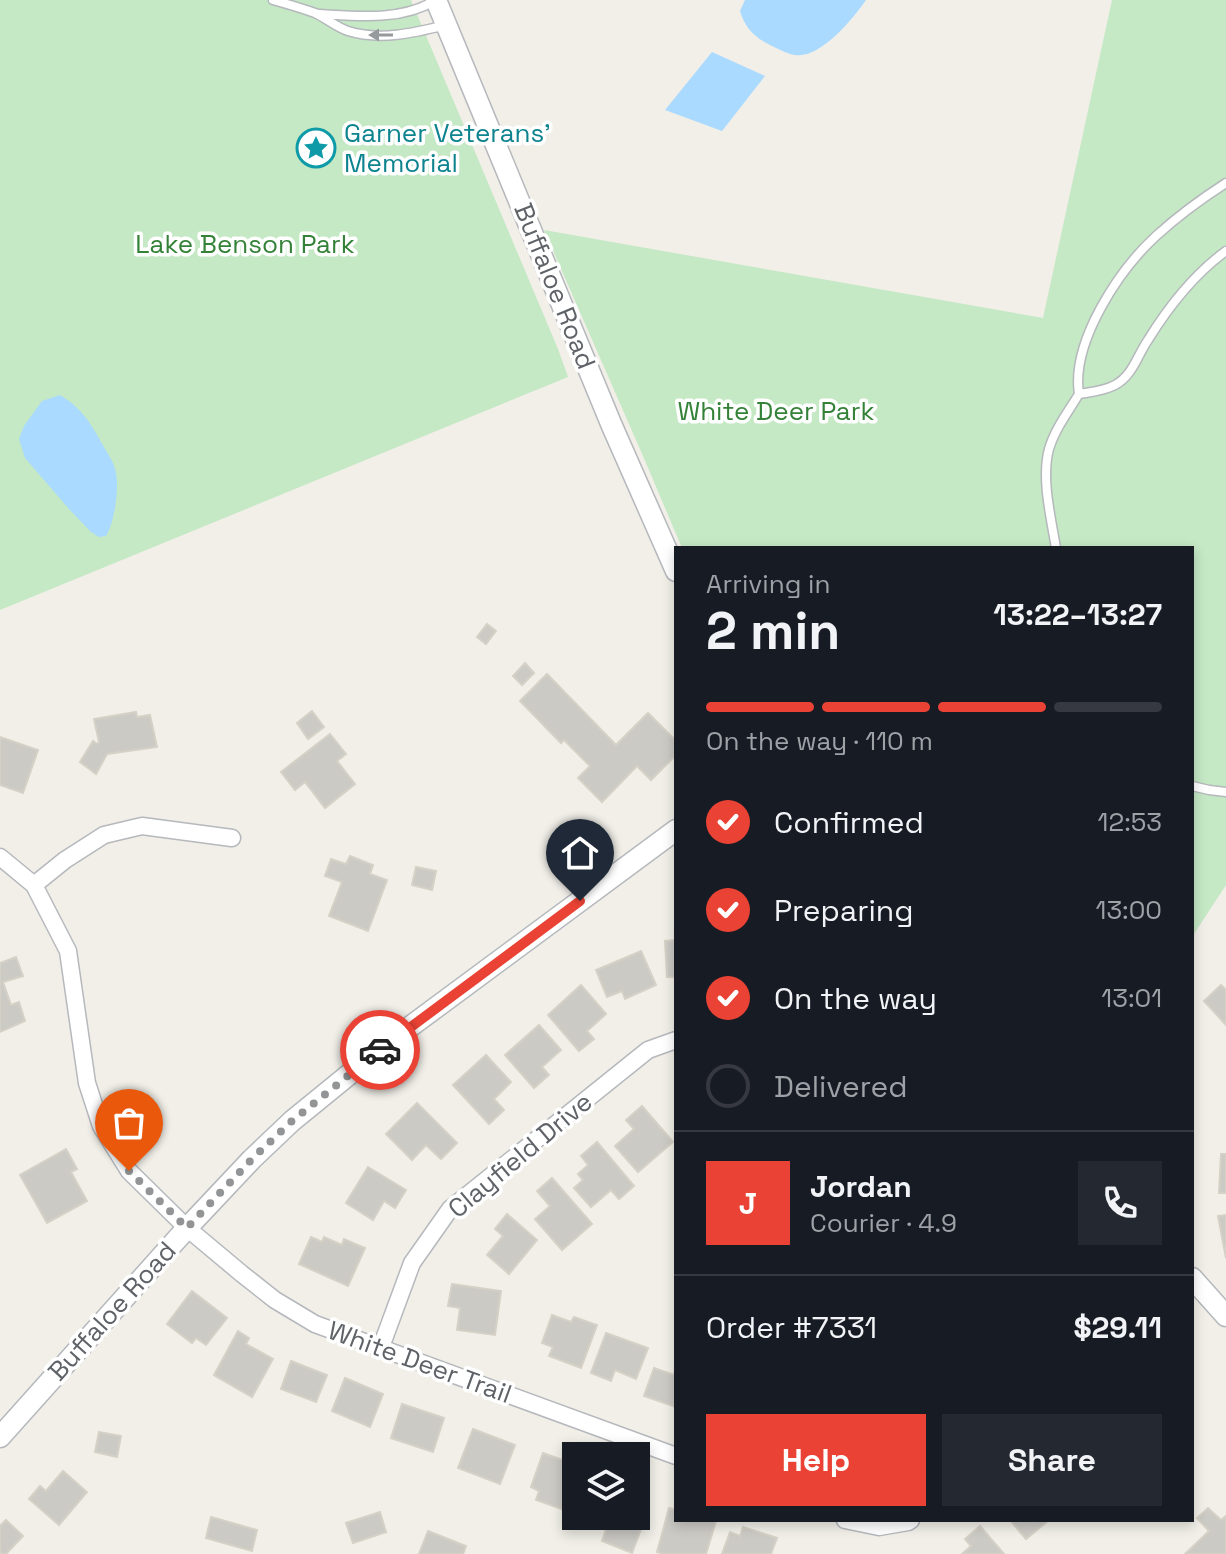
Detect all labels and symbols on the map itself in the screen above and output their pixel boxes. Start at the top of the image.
one-way arrow [368,29,393,41]
place label: Garner Veterans' Memorial [344,116,551,180]
place icon: Garner Veterans' Memorial [295,127,337,169]
street label: Buffaloe Road [506,198,604,374]
park label: Lake Benson Park [135,227,355,261]
park label: White Deer Park [677,394,875,428]
pin [546,819,614,901]
courier [340,1010,420,1090]
street label: Clayfield Drive [441,1085,599,1225]
pin [95,1089,163,1171]
street label: Buffaloe Road [40,1234,184,1388]
street label: White Deer Trail [324,1313,516,1411]

